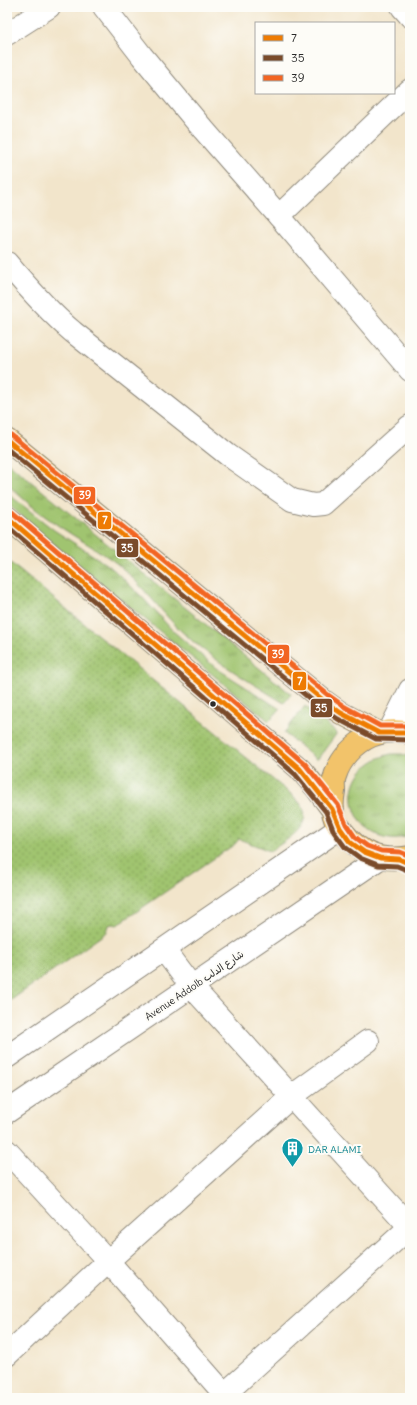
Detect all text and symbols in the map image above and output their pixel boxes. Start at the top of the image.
legend [255,22,395,94]
text: 7 [291,30,297,45]
text: 35 [291,50,305,65]
text: 39 [291,70,305,85]
line badge: 39 [73,486,96,505]
text: 39 [79,488,91,502]
line badge: 7 [97,511,112,530]
text: 7 [102,513,108,527]
line badge: 35 [116,538,139,558]
text: 35 [121,541,133,555]
line badge: 39 [267,644,290,664]
text: 39 [272,647,284,661]
line badge: 7 [292,671,307,691]
text: 7 [297,674,303,688]
line badge: 35 [310,698,333,718]
unlabelled marker [208,699,218,709]
text: 35 [315,701,327,715]
street label: Avenue Addolb شارع الدلب [142,947,247,1024]
building icon: DAR ALAMI [280,1136,306,1169]
place label: DAR ALAMI [308,1143,361,1156]

